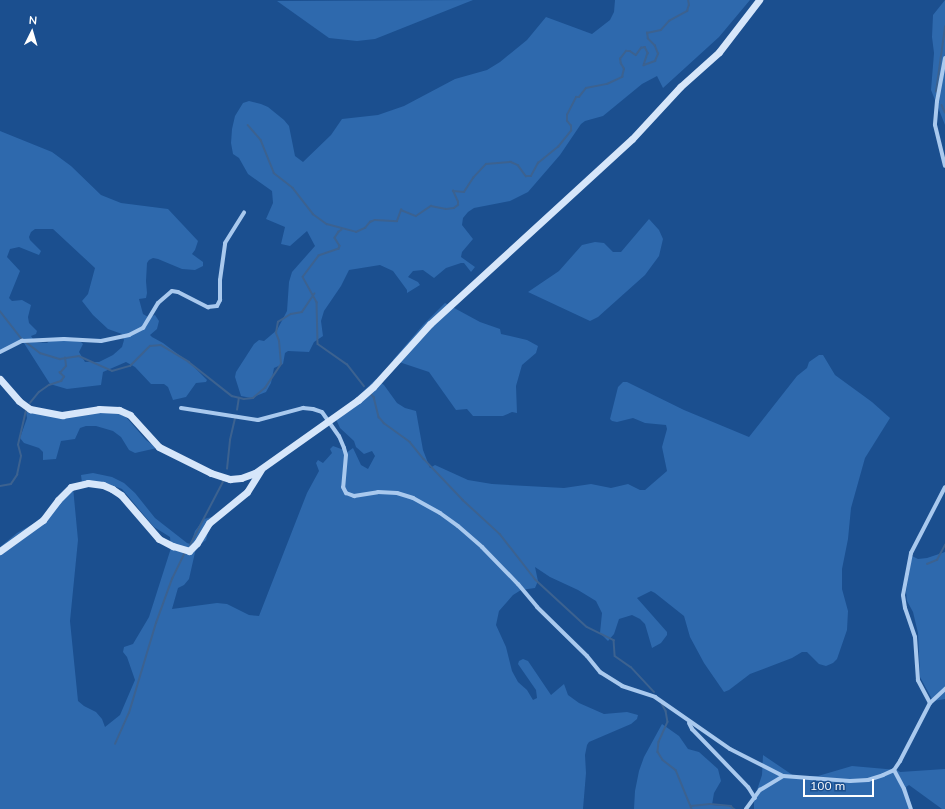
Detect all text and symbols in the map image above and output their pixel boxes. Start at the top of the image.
north arrow [12,12,52,52]
text: N [28,13,38,27]
scale bar [805,771,876,797]
text: 100 m [810,778,845,793]

